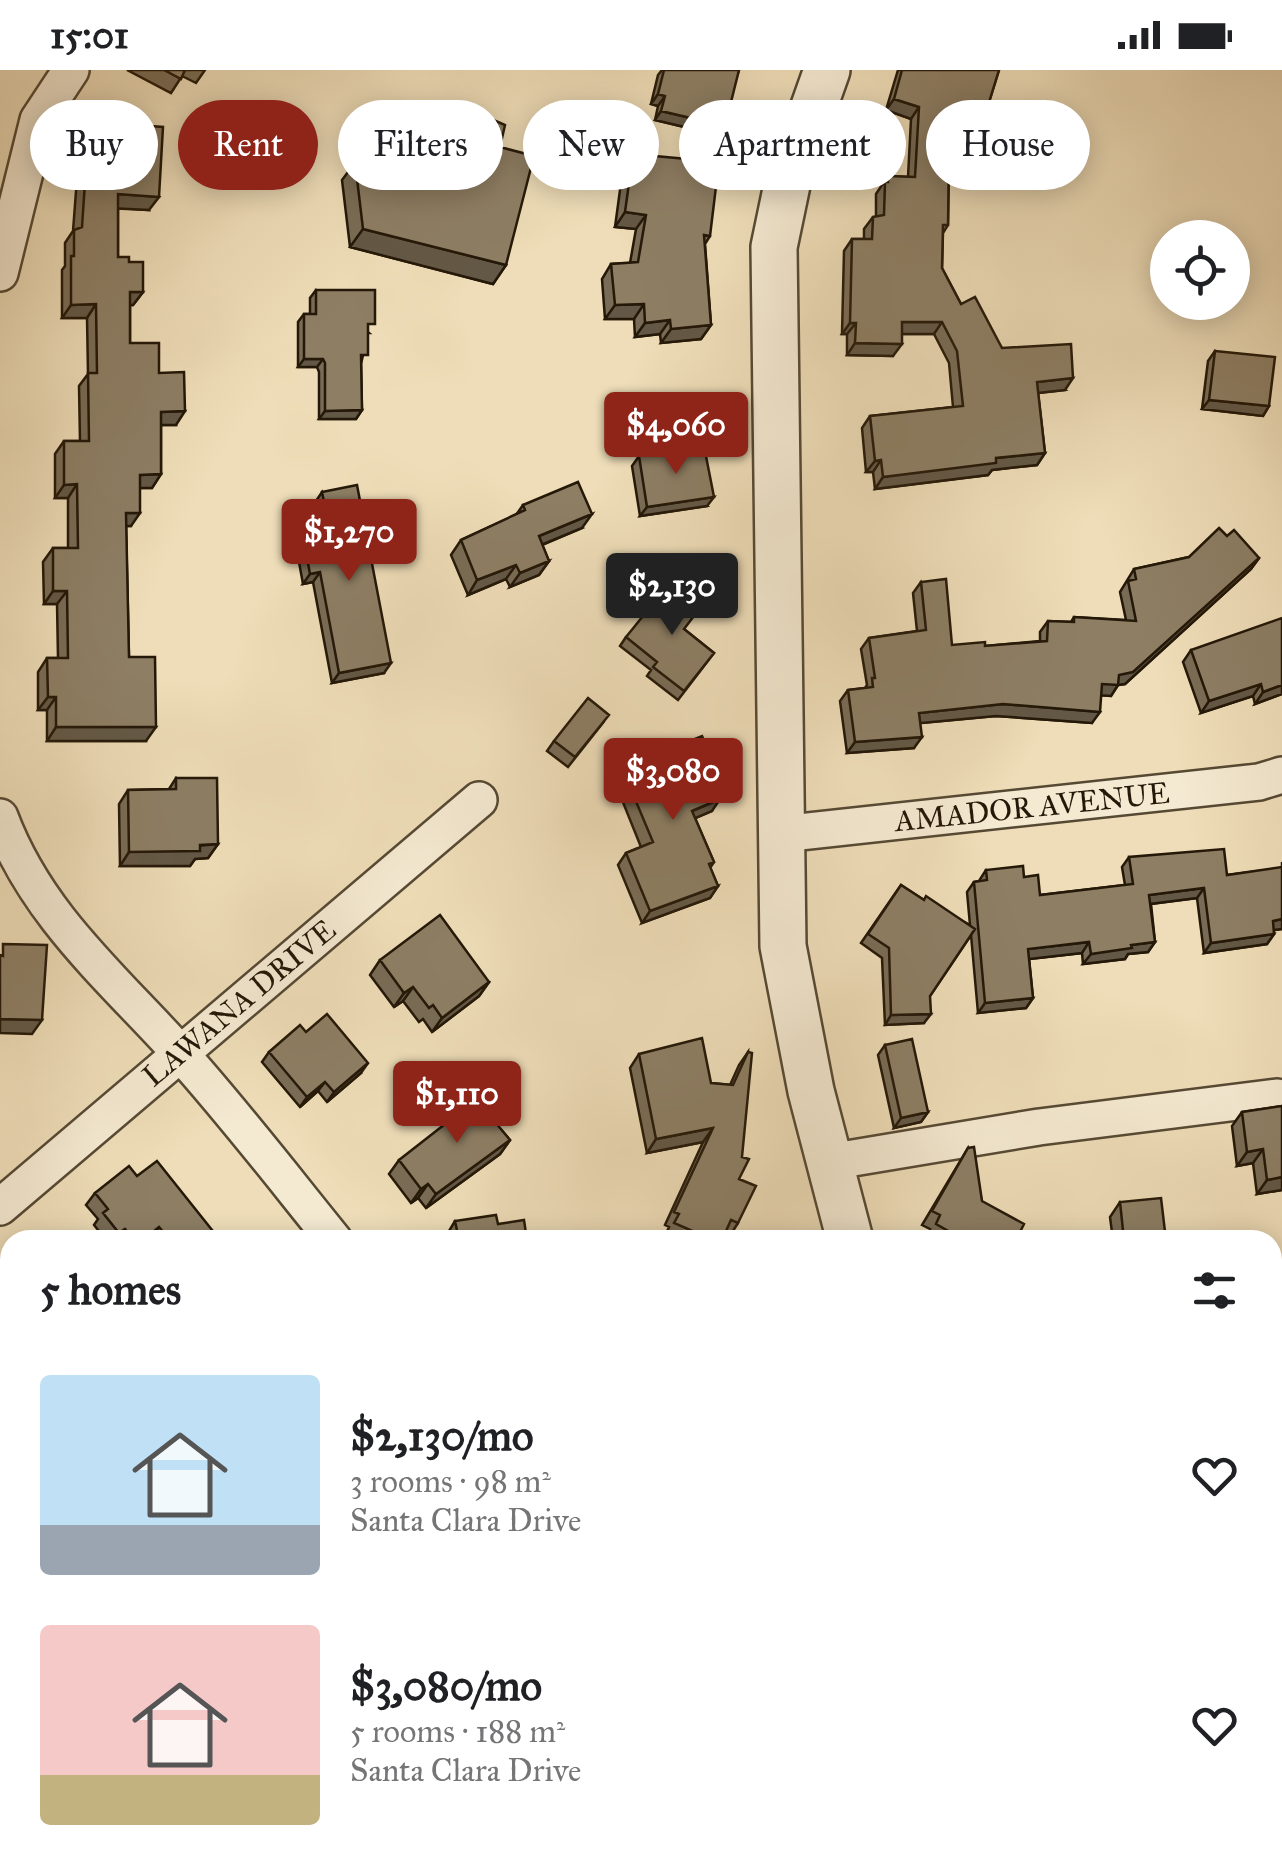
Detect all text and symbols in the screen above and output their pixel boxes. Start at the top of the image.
text: 15:01 [50,12,129,58]
chip: Buy [30,100,158,190]
chip: Rent [178,100,318,190]
chip: Filters [338,100,503,190]
chip: New [523,100,659,190]
chip: Apartment [679,100,906,190]
chip: House [926,100,1090,190]
map controls [1150,220,1250,320]
button: locate [1150,220,1250,320]
pin: $4,060 [595,392,757,477]
text: $4,060 [626,405,726,444]
pin: $1,270 [268,499,430,584]
text: $1,270 [304,512,394,551]
pin: $2,130 [591,553,753,638]
text: $2,130 [628,566,716,605]
pin: $3,080 [592,738,754,823]
text: $3,080 [626,751,720,790]
street label: AMADOR AVENUE [891,775,1171,840]
street label: LAWANA DRIVE [135,912,343,1094]
pin: $1,110 [376,1061,538,1146]
text: $1,110 [415,1074,499,1113]
icon: filters [1187,1263,1242,1318]
text: 5 homes [40,1264,181,1316]
text: $2,130/mo [350,1410,533,1462]
icon: home [120,1415,240,1535]
icon: heart [1187,1448,1242,1503]
text: 3 rooms · 98 m² [350,1462,551,1501]
text: Santa Clara Drive [350,1501,581,1540]
text: $3,080/mo [350,1660,542,1712]
icon: home [120,1665,240,1785]
icon: heart [1187,1698,1242,1753]
text: 5 rooms · 188 m² [350,1712,565,1751]
text: Santa Clara Drive [350,1751,581,1790]

